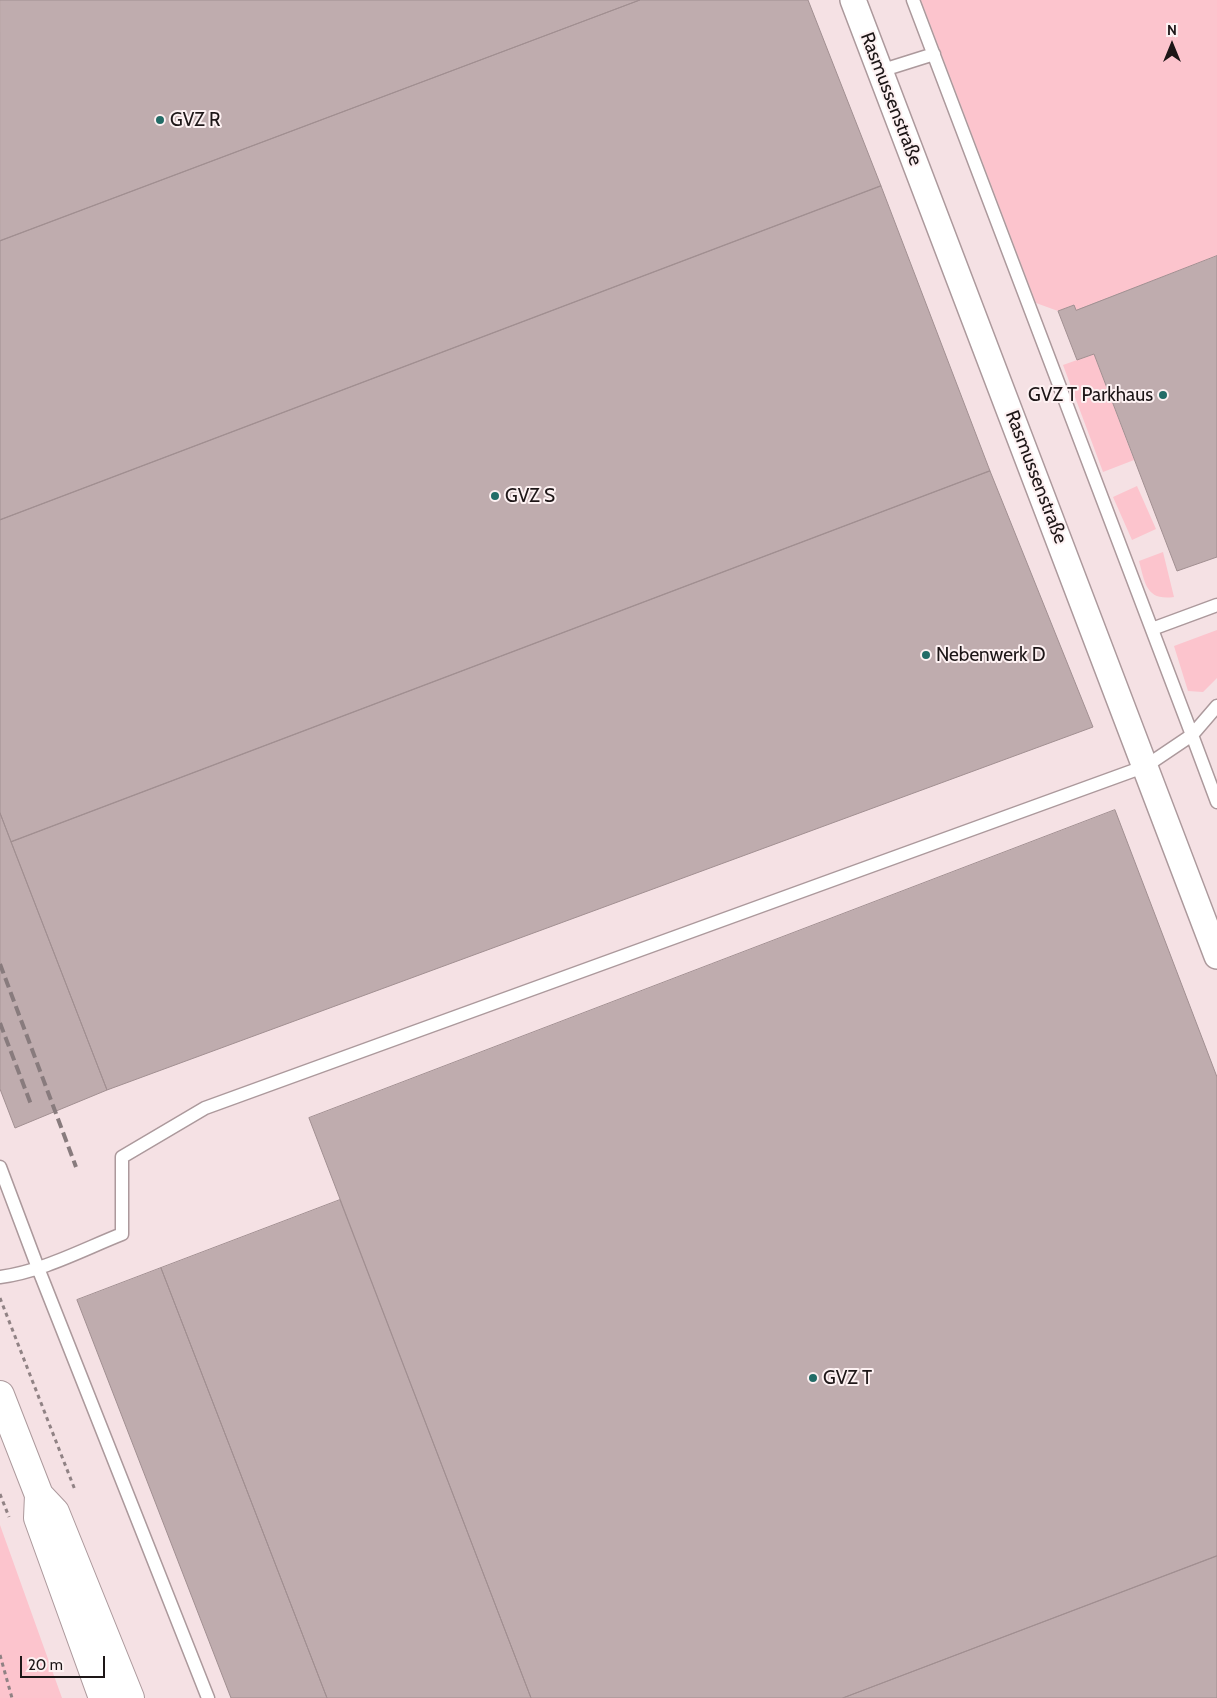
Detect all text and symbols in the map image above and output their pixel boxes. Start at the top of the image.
north arrow [1147,20,1197,70]
text: N [1167,21,1177,39]
street label: Rasmussenstraße [855,29,927,169]
place label: GVZ R [170,109,221,131]
marker: GVZ R [154,114,166,126]
place label: GVZ T Parkhaus [1028,384,1153,406]
marker: GVZ T Parkhaus [1157,389,1169,401]
street label: Rasmussenstraße [1000,407,1072,547]
place label: GVZ S [505,485,555,507]
marker: GVZ S [489,490,501,502]
place label: Nebenwerk D [936,644,1046,666]
marker: Nebenwerk D [920,649,932,661]
place label: GVZ T [823,1367,872,1389]
marker: GVZ T [807,1372,819,1384]
scale bar [22,1646,108,1678]
text: 20 m [28,1656,63,1674]

